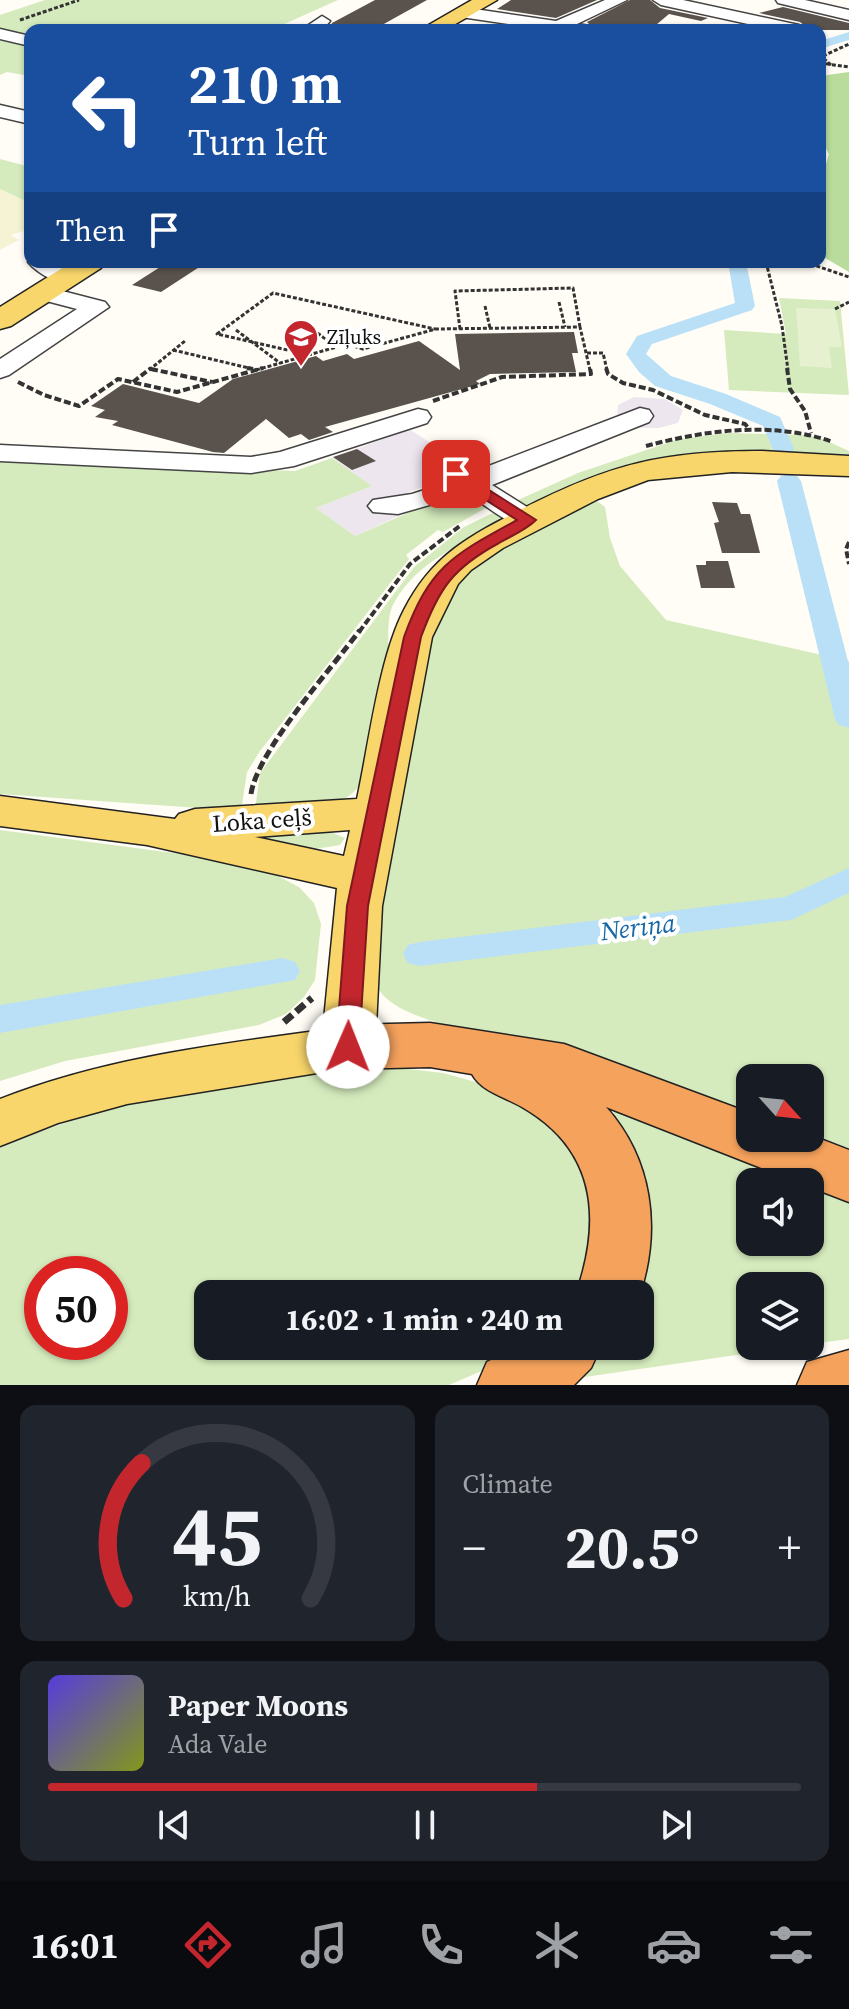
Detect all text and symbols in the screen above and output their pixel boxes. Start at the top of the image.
text: 210 m [188,45,342,122]
icon: left [56,56,160,160]
text: Turn left [188,118,327,167]
icon: arrive [142,208,186,252]
text: Then [56,210,126,251]
school or university icon: Zīļuks [282,318,320,368]
place label: Zīļuks [327,323,381,351]
pin [422,440,490,508]
icon: arrive [434,452,478,496]
street label: Loka ceļš [211,800,313,840]
water label: Neriņa [597,904,678,950]
position arrow [306,1005,390,1089]
north arrow [736,1064,824,1152]
map controls [736,1064,824,1360]
button: sound [736,1168,824,1256]
speed limit sign: 50 [24,1256,128,1360]
button: layers [736,1272,824,1360]
text: 16:02 · 1 min · 240 m [285,1299,563,1340]
text: Climate [463,1466,553,1502]
text: 45 [172,1479,262,1593]
text: 20.5° [564,1506,699,1588]
text: − [463,1517,486,1578]
text: + [778,1517,801,1578]
text: km/h [183,1576,251,1616]
text: Paper Moons [168,1685,348,1726]
text: Ada Vale [168,1726,267,1762]
icon: previous [152,1803,196,1847]
icon: pause [403,1803,447,1847]
icon: next [654,1803,698,1847]
icon: directions [180,1917,236,1973]
icon: music [296,1917,352,1973]
icon: phone [413,1917,469,1973]
icon: climate [529,1917,585,1973]
icon: car [646,1917,702,1973]
icon: filters [763,1917,819,1973]
text: 16:01 [30,1921,119,1970]

